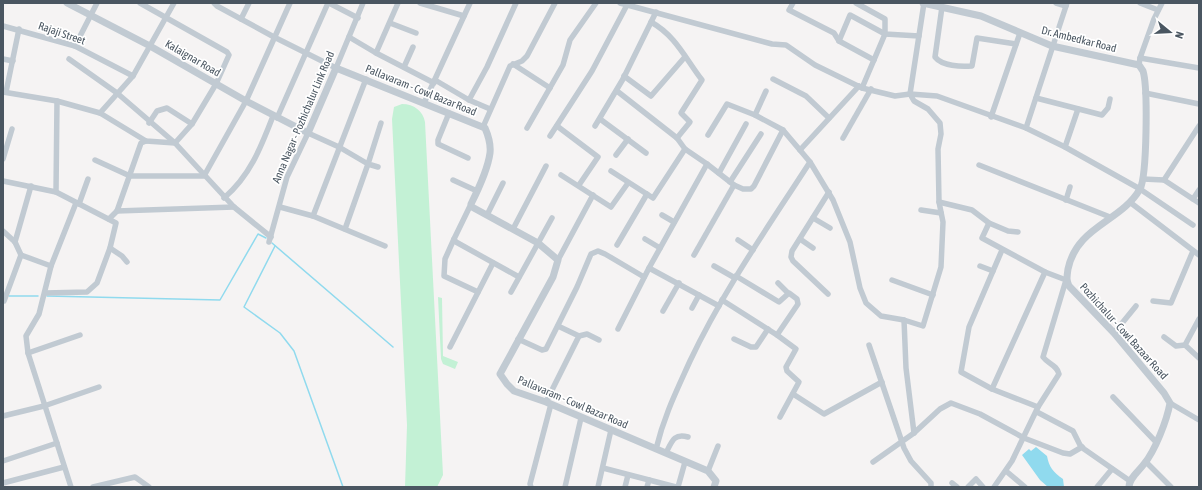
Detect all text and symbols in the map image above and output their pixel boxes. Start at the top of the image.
north arrow [1150,12,1190,52]
street label: Rajaji Street [37,19,87,47]
street label: Dr. Ambedkar Road [1040,24,1118,54]
text: N [1173,30,1186,40]
street label: Kalaignar Road [163,37,223,79]
street label: Anna Nagar - Pozhichalur Link Road [270,49,336,185]
street label: Pallavaram - Cowl Bazar Road [364,62,478,118]
street label: Pozhichalur - Cowl Bazaar Road [1078,280,1170,382]
street label: Pallavaram - Cowl Bazar Road [516,373,630,431]

